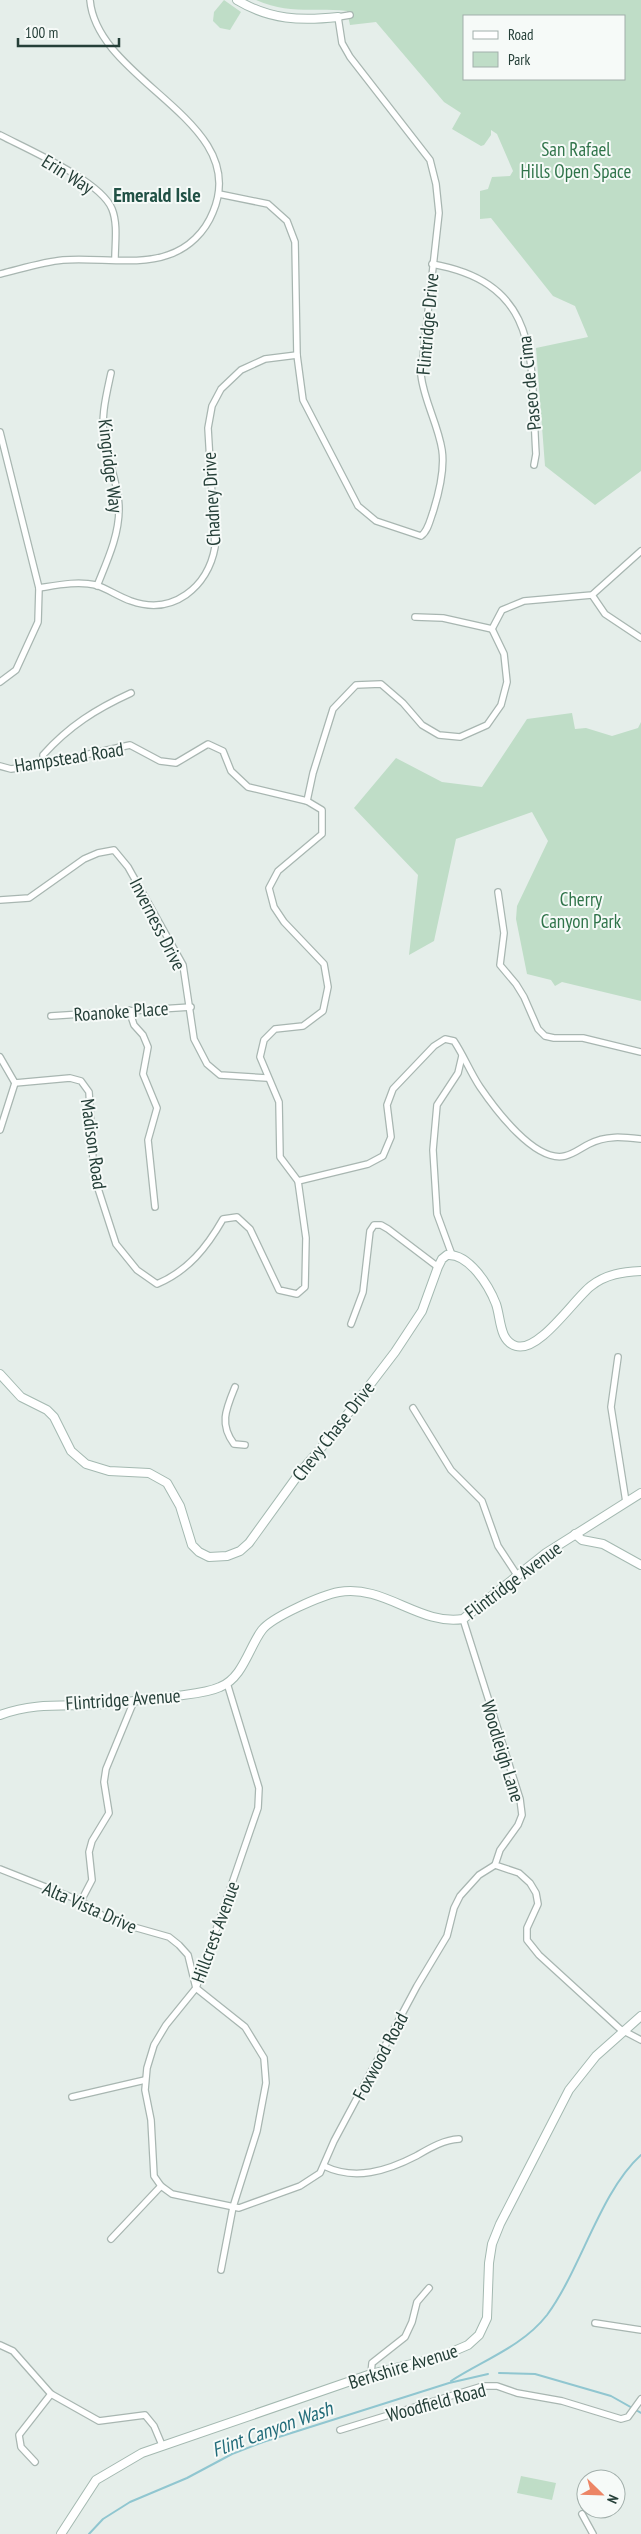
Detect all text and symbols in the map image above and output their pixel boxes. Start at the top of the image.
scale bar [18,15,119,47]
legend [463,15,626,80]
text: 100 m [25,23,58,42]
text: Road [508,25,534,44]
text: Park [508,50,530,69]
park label: San Rafael Hills Open Space [521,137,632,183]
street label: Erin Way [38,149,99,200]
district label: Emerald Isle [113,182,201,208]
street label: Flintridge Drive [411,272,443,376]
street label: Paseo de Cima [512,335,546,431]
street label: Kingridge Way [93,418,129,515]
street label: Chadney Drive [197,451,225,547]
street label: Hampstead Road [13,737,125,777]
street label: Inverness Drive [124,874,192,974]
park label: Cherry Canyon Park [541,887,622,933]
street label: Roanoke Place [73,996,169,1026]
street label: Madison Road [76,1097,112,1191]
street label: Chevy Chase Drive [287,1376,380,1486]
street label: Flintridge Avenue [460,1536,566,1624]
street label: Flintridge Avenue [65,1683,181,1715]
street label: Woodleigh Lane [476,1697,530,1805]
street label: Alta Vista Drive [39,1876,141,1938]
street label: Hillcrest Avenue [186,1878,244,1986]
street label: Foxwood Road [347,2008,413,2104]
street label: Berkshire Avenue [346,2338,461,2394]
street label: Woodfield Road [384,2377,488,2427]
water label: Flint Canyon Wash [208,2395,337,2463]
north arrow [576,2469,626,2519]
text: N [603,2492,623,2506]

